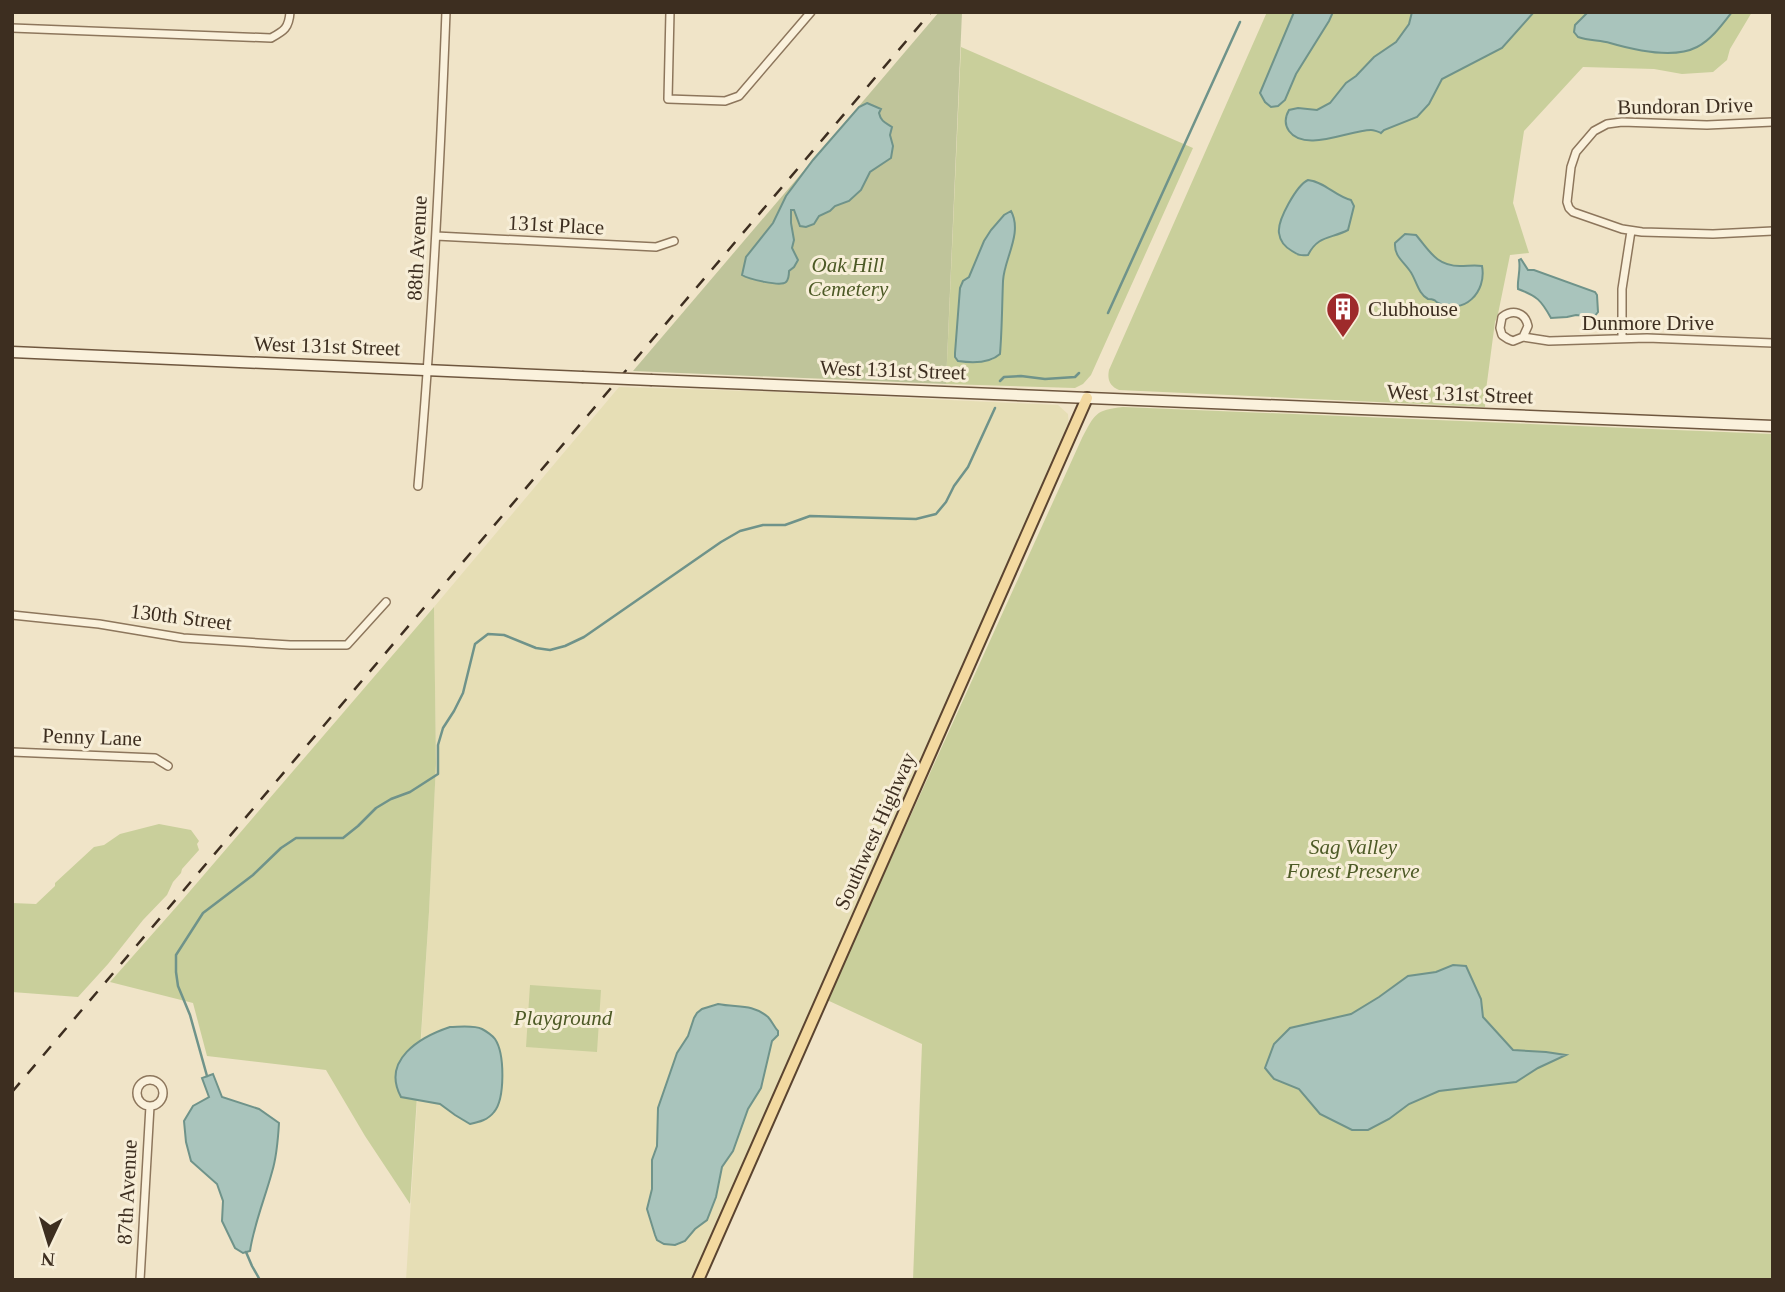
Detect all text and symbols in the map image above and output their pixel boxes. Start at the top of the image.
street label: Bundoran Drive [1617,93,1753,119]
street label: 88th Avenue [402,195,432,301]
street label: 131st Place [507,210,605,240]
park label: Oak Hill Cemetery [808,253,889,301]
building icon: Clubhouse [1324,290,1362,339]
place label: Clubhouse [1368,297,1458,321]
street label: Dunmore Drive [1582,311,1714,335]
street label: West 131st Street [253,331,401,361]
street label: West 131st Street [819,355,967,385]
street label: West 131st Street [1386,379,1534,409]
street label: 130th Street [129,599,233,635]
street label: Penny Lane [42,723,142,751]
street label: Southwest Highway [830,748,921,913]
park label: Sag Valley Forest Preserve [1285,835,1420,883]
park label: Playground [513,1006,613,1030]
street label: 87th Avenue [112,1139,142,1245]
north arrow [14,1208,84,1278]
text: N [40,1248,55,1270]

